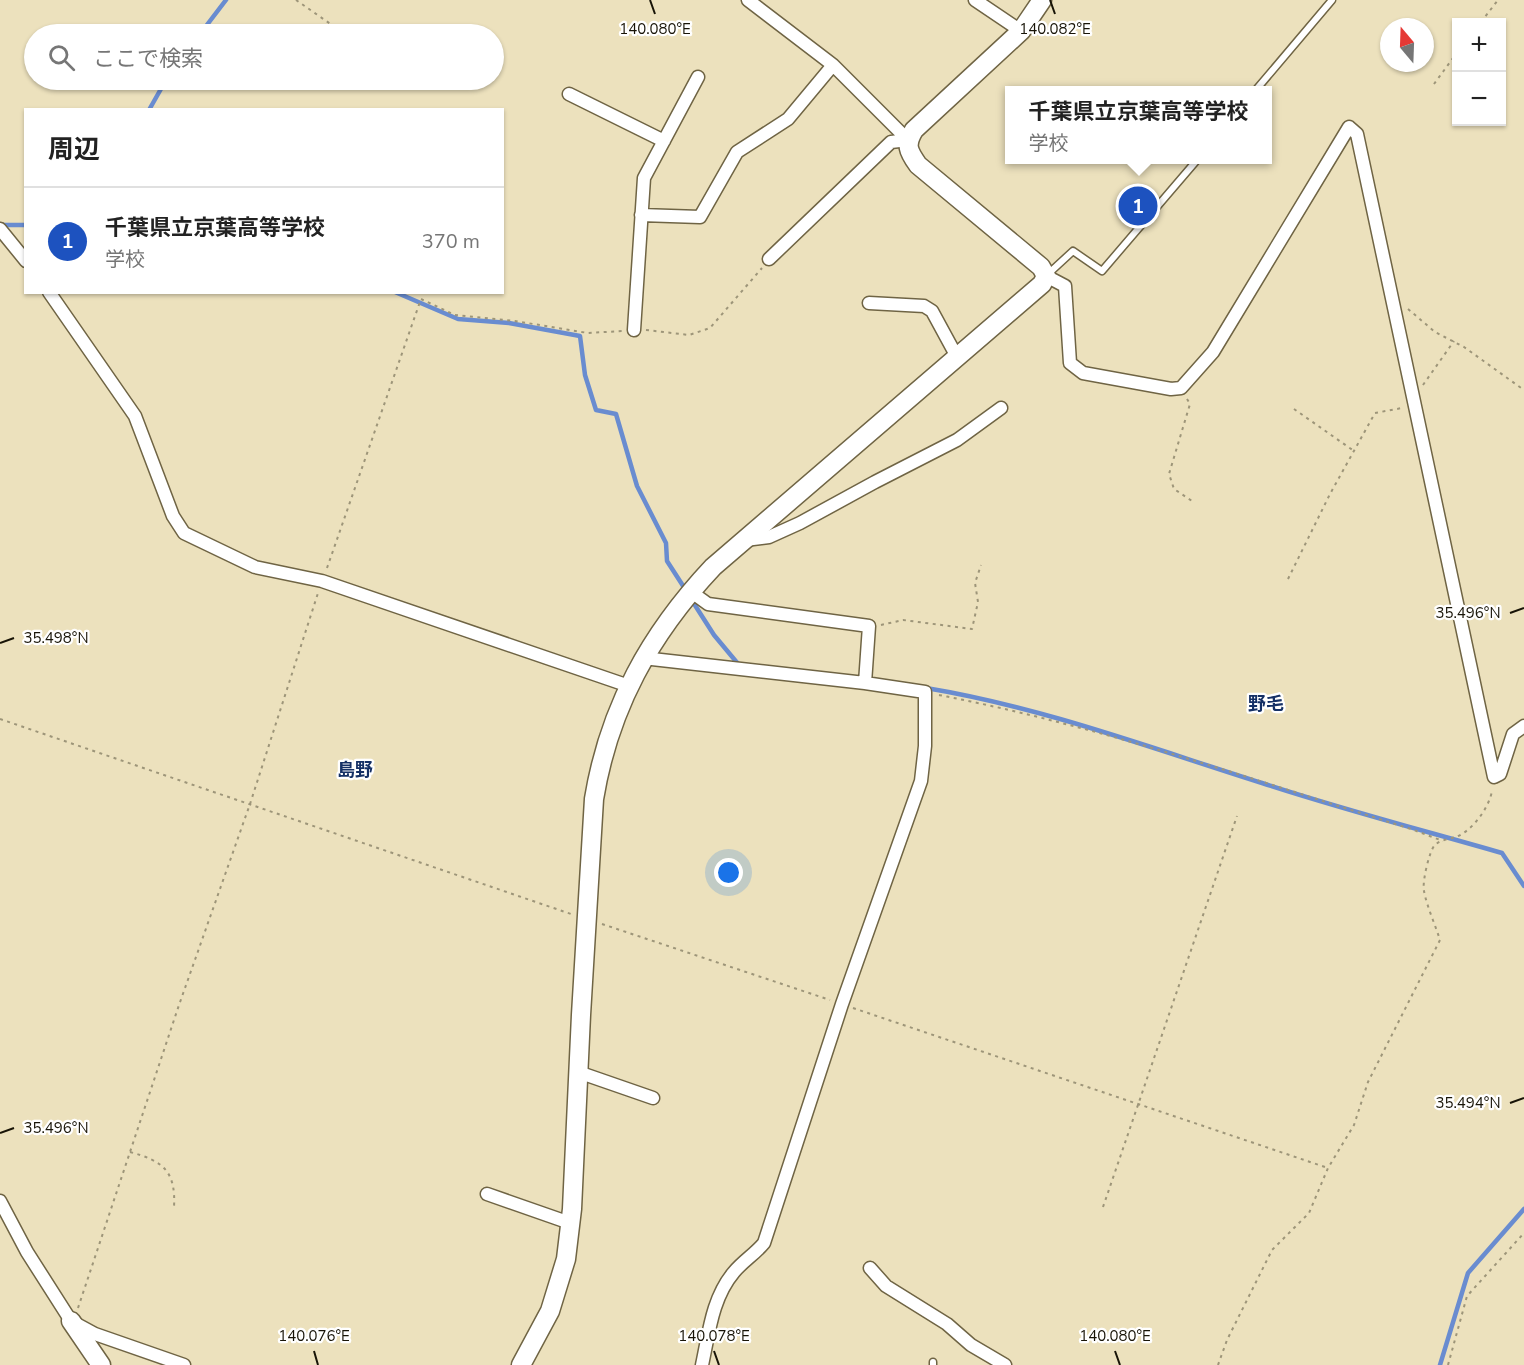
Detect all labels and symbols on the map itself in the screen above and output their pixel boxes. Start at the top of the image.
north arrow [1380,18,1434,72]
text: 140.080°E [619,19,691,39]
text: 140.082°E [1019,19,1091,39]
pin: 1 [1118,184,1158,228]
text: 35.496°N [1435,603,1501,623]
text: 35.498°N [23,628,89,648]
district label: 野毛 [1248,692,1284,716]
district label: 島野 [337,758,373,782]
your location [714,858,743,887]
text: 35.494°N [1435,1093,1501,1113]
text: 35.496°N [23,1118,89,1138]
text: 140.076°E [278,1326,350,1346]
text: 140.078°E [678,1326,750,1346]
text: 140.080°E [1079,1326,1151,1346]

